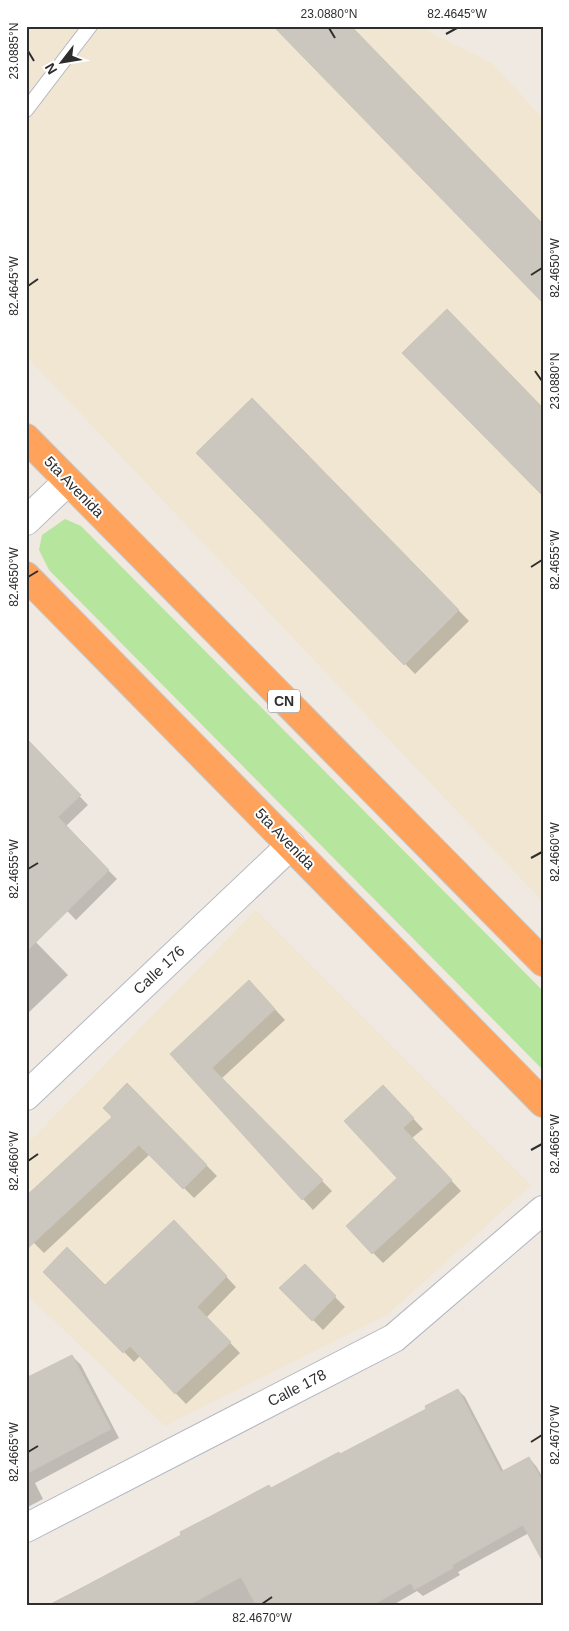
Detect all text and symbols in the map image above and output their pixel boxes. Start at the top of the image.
text: 23.0880°N [301,7,357,21]
text: 82.4645°W [427,7,487,21]
text: 23.0885°N [7,23,21,79]
north arrow [38,38,88,88]
text: N [41,60,60,77]
text: 82.4650°W [548,238,562,298]
text: 82.4645°W [7,256,21,316]
text: 23.0880°N [548,353,562,409]
street label: 5ta Avenida [41,453,108,521]
text: 82.4655°W [548,530,562,590]
text: 82.4650°W [7,547,21,607]
road number: CN [268,689,300,712]
street label: 5ta Avenida [252,805,319,873]
text: 82.4660°W [548,822,562,882]
text: 82.4655°W [7,839,21,899]
street label: Calle 176 [130,942,188,997]
text: 82.4665°W [548,1114,562,1174]
text: 82.4660°W [7,1131,21,1191]
street label: Calle 178 [265,1366,329,1410]
text: 82.4670°W [548,1405,562,1465]
text: 82.4665°W [7,1422,21,1482]
text: 82.4670°W [232,1611,292,1625]

